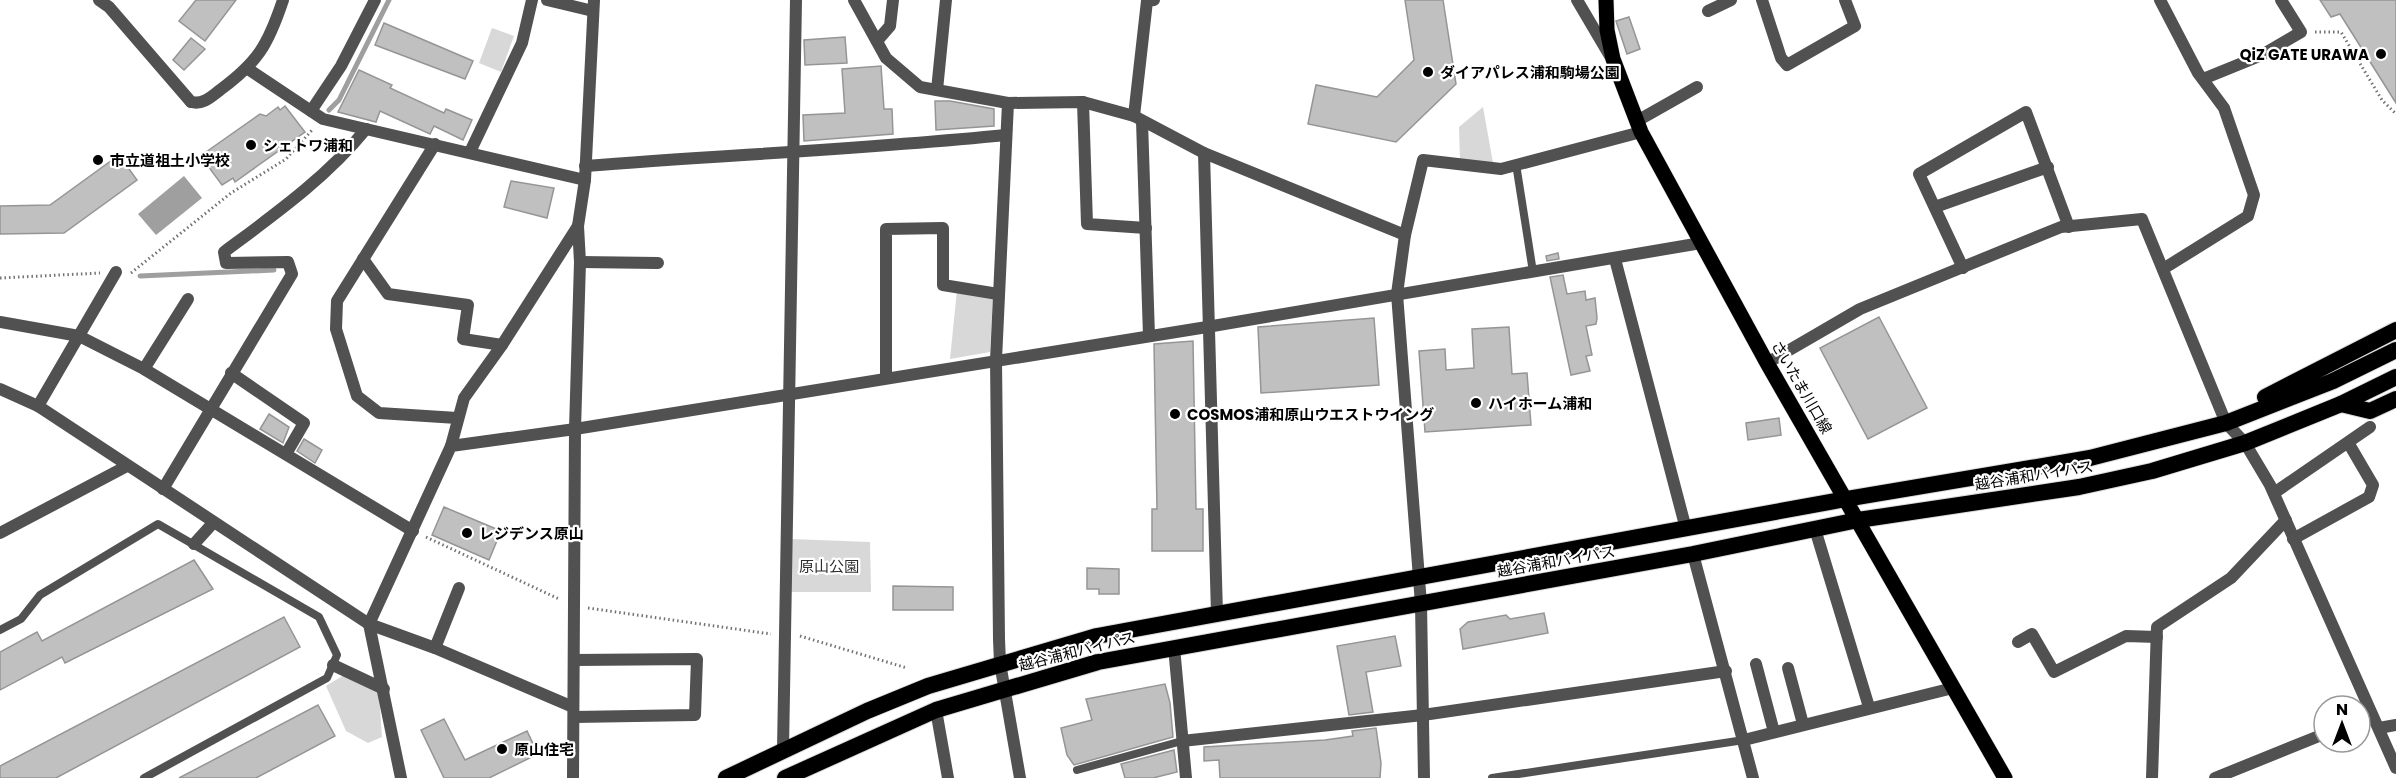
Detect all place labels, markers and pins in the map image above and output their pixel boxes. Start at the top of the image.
place label: QiZ GATE URAWA [2240,44,2369,65]
marker: QiZ GATE URAWA [2374,47,2388,61]
place label: ダイアパレス浦和駒場公園 [1440,62,1620,83]
marker: ダイアパレス浦和駒場公園 [1421,65,1435,79]
place label: シェトワ浦和 [263,135,353,156]
marker: シェトワ浦和 [244,138,258,152]
place label: 市立道祖土小学校 [110,150,230,171]
marker: 市立道祖土小学校 [91,153,105,167]
place label: ハイホーム浦和 [1488,393,1592,414]
marker: ハイホーム浦和 [1469,396,1483,410]
place label: COSMOS浦和原山ウエストウイング [1187,404,1434,425]
marker: COSMOS浦和原山ウエストウイング [1168,407,1182,421]
place label: レジデンス原山 [479,523,584,544]
marker: レジデンス原山 [460,526,474,540]
place label: 原山住宅 [514,739,574,760]
marker: 原山住宅 [495,742,509,756]

